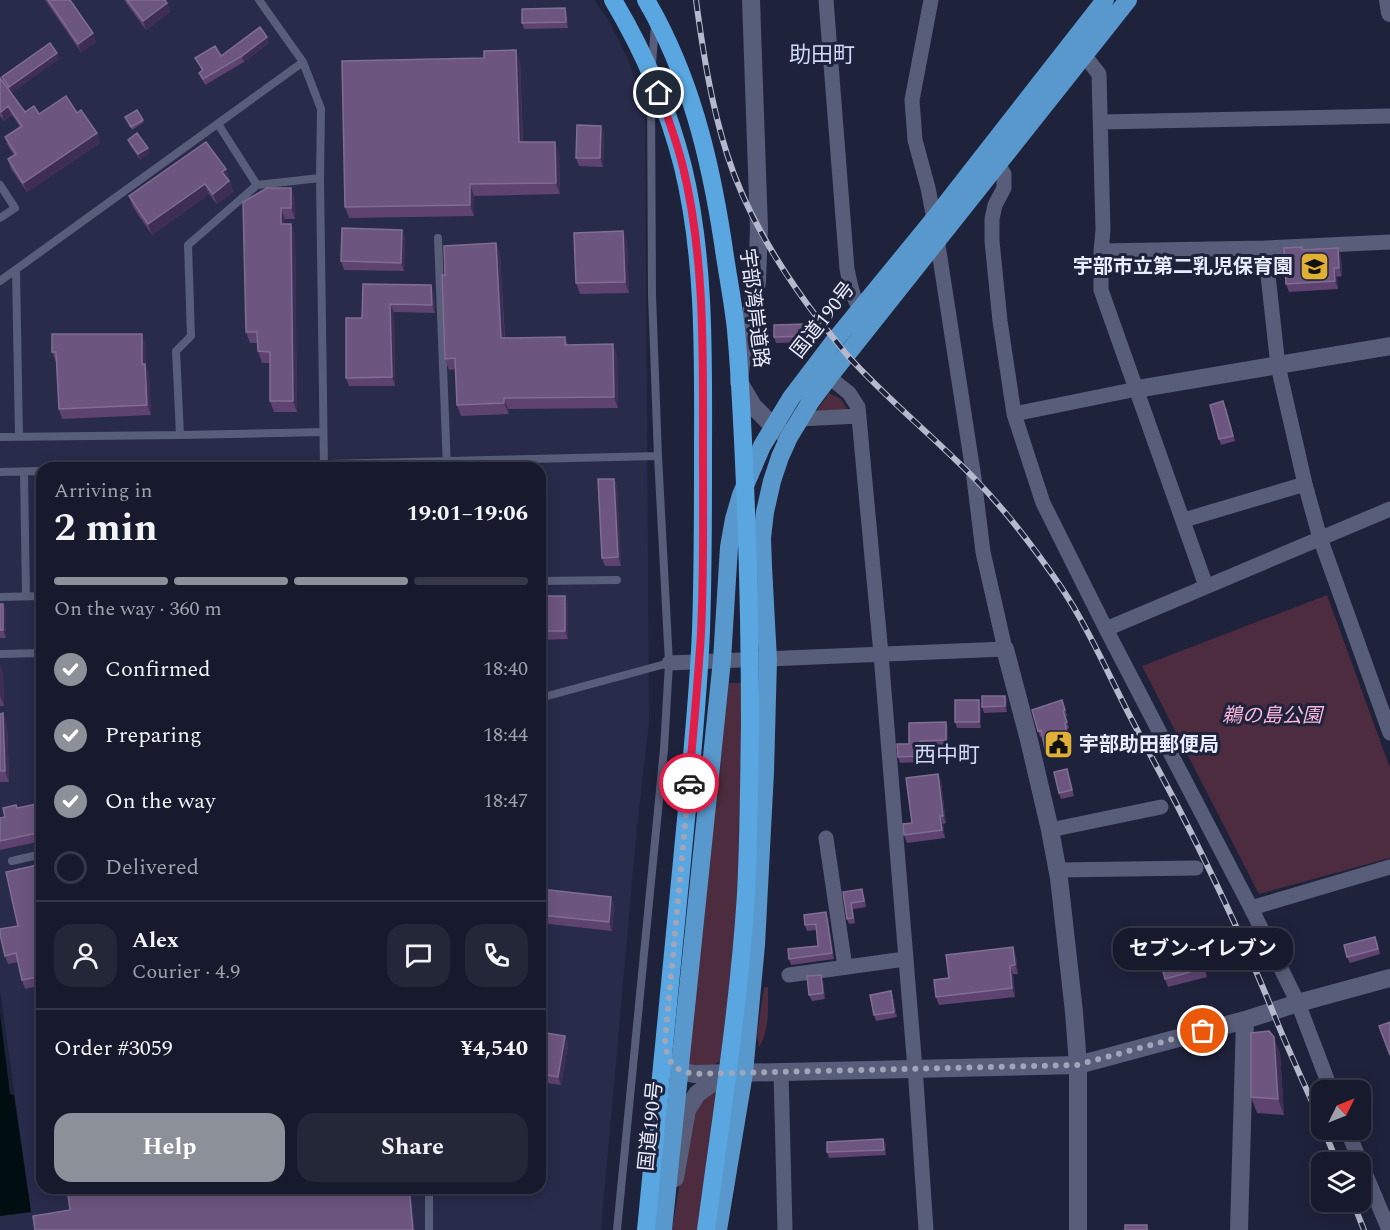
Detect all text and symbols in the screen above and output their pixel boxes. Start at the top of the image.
district label: 助田町 [789,39,855,72]
pin [633,67,684,118]
icon: home [642,76,675,109]
street label: 宇部湾岸道路 [732,247,776,369]
school or university icon: 宇部市立第二乳児保育園 [1298,251,1330,283]
place label: 宇部市立第二乳児保育園 [1073,252,1293,282]
street label: 国道190号 [783,275,863,365]
text: Arriving in [54,476,152,506]
text: 19:01–19:06 [406,497,528,530]
text: 2 min [54,499,158,558]
text: On the way · 360 m [54,594,222,624]
icon: check [54,653,87,686]
text: Confirmed [105,653,211,686]
text: 18:40 [483,654,528,684]
park label: 鵜の島公園 [1222,701,1325,731]
icon: check [54,719,87,752]
text: Preparing [105,719,202,752]
text: 18:44 [483,720,528,750]
public building icon: 宇部助田郵便局 [1042,729,1074,761]
place label: 宇部助田郵便局 [1079,730,1219,760]
district label: 西中町 [914,739,980,772]
courier [659,753,719,813]
icon: car [673,767,706,800]
icon: check [54,785,87,818]
text: On the way [105,785,216,818]
text: 18:47 [483,786,528,816]
text: Delivered [105,851,199,884]
button: person [54,924,117,987]
text: Alex [132,924,179,957]
button: chat [387,924,450,987]
button: phone [465,924,528,987]
callout: セブン-イレブン [1113,929,1293,971]
text: セブン-イレブン [1129,934,1277,964]
text: Courier · 4.9 [132,957,240,987]
pin [1177,1005,1228,1056]
icon: bag [1186,1014,1219,1047]
text: Order #3059 [54,1032,173,1065]
text: ¥4,540 [460,1032,528,1065]
street label: 国道190号 [631,1080,671,1172]
north arrow [1311,1080,1371,1140]
map controls [1311,1080,1371,1212]
button: Help [54,1113,285,1182]
button: Share [297,1113,528,1182]
button: layers [1311,1152,1371,1212]

